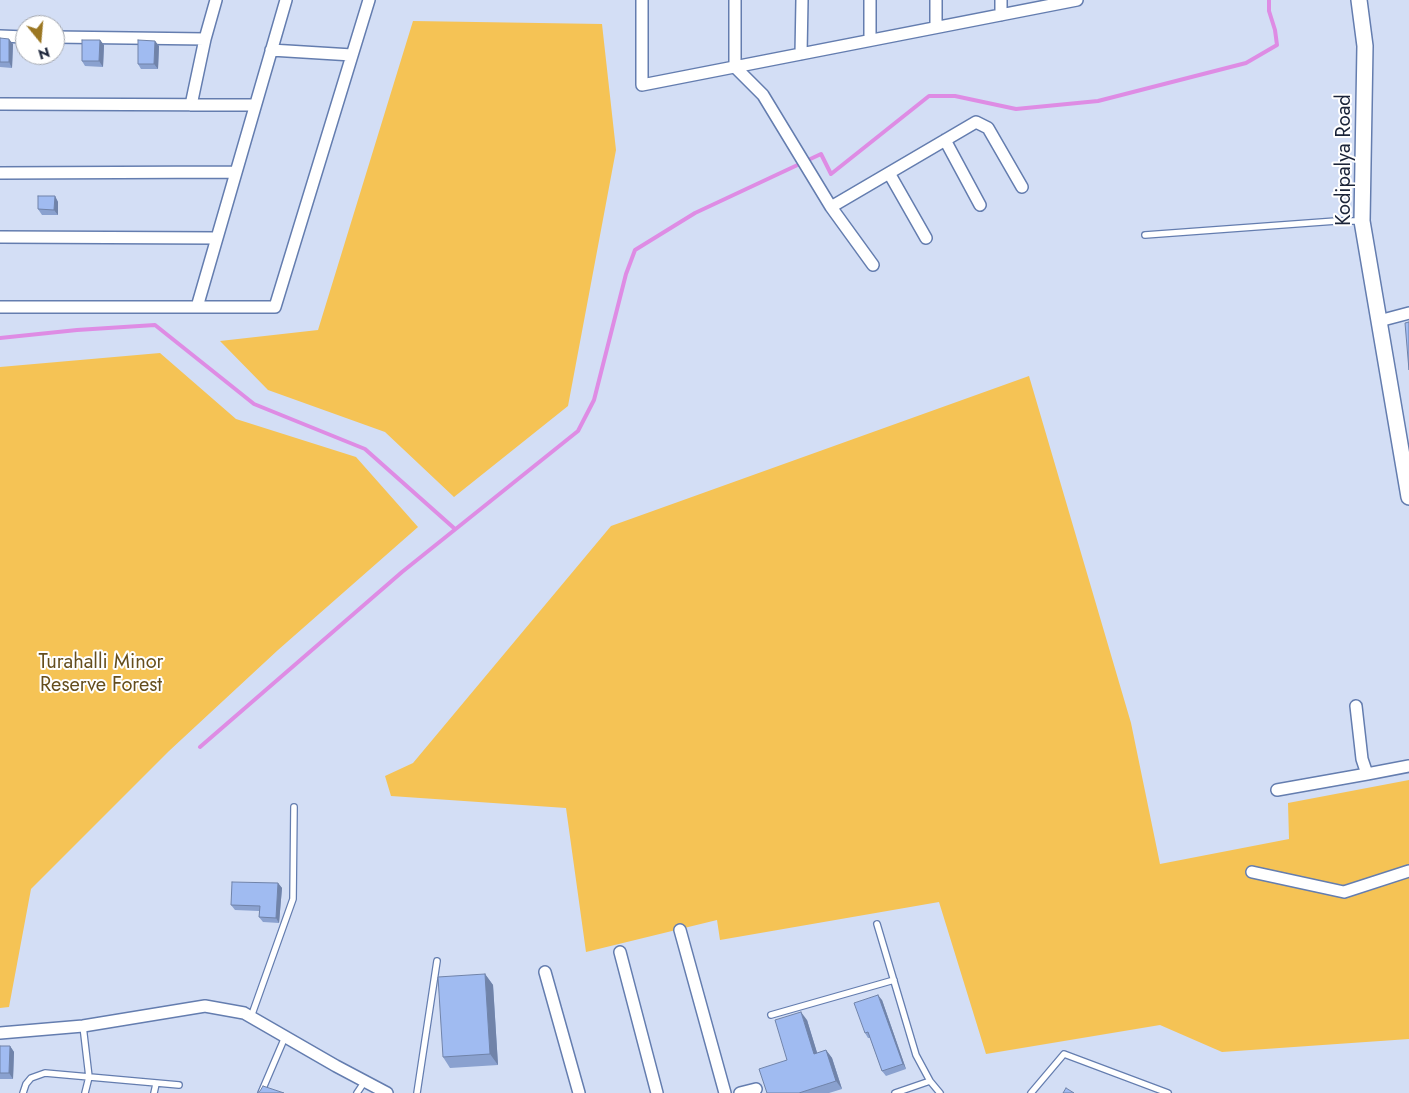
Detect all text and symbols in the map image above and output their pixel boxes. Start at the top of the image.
north arrow [15,15,65,65]
text: N [36,42,52,65]
street label: Kodipalya Road [1333,94,1357,226]
park label: Turahalli Minor Reserve Forest [39,651,163,698]

